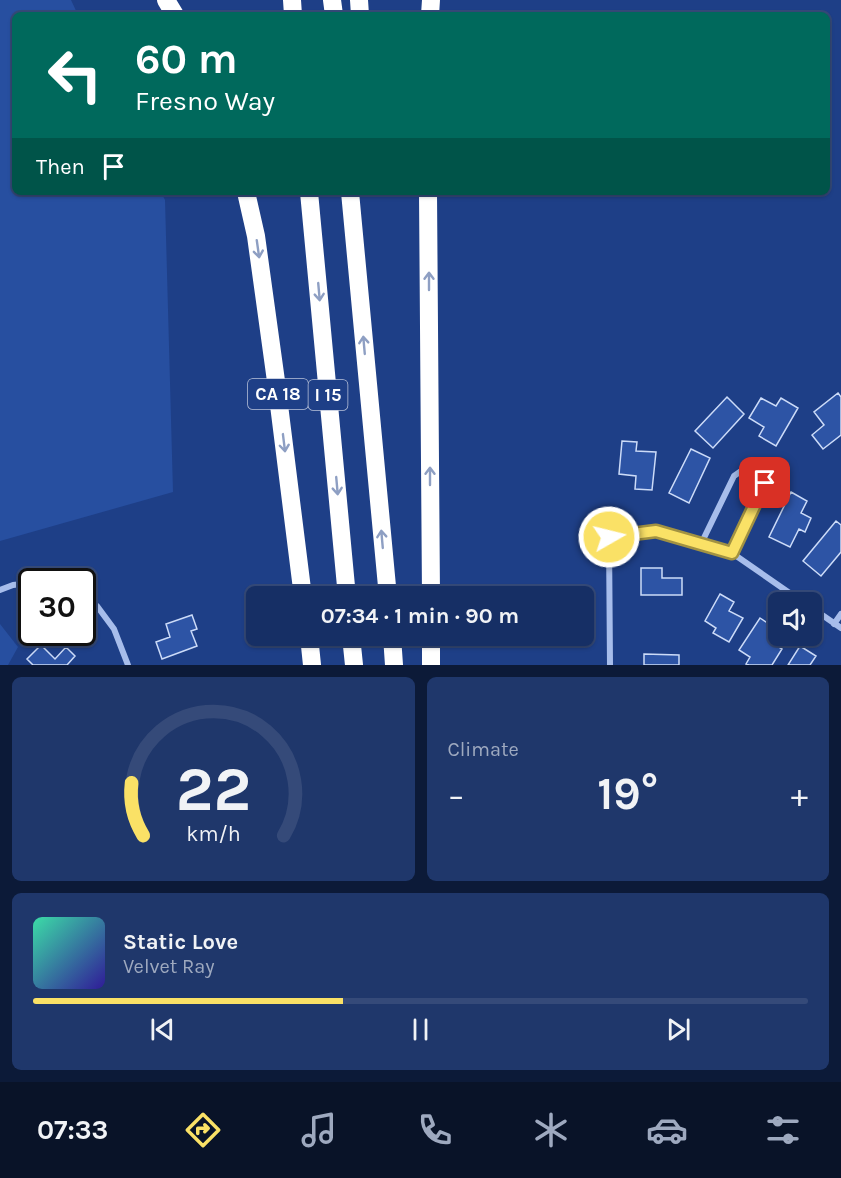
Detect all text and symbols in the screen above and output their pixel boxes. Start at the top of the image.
text: 60 m [135,34,238,84]
icon: left [36,36,114,114]
text: Fresno Way [135,85,275,117]
icon: arrive [97,150,130,183]
text: Then [36,154,85,180]
one-way arrow [252,239,263,259]
one-way arrow [423,271,435,291]
one-way arrow [314,282,325,302]
one-way arrow [358,335,369,355]
road number: CA 18 [248,379,308,409]
road number: I 15 [308,380,348,410]
one-way arrow [279,432,290,452]
pin [739,457,790,508]
one-way arrow [424,466,436,486]
icon: arrive [748,466,781,499]
one-way arrow [332,476,343,496]
position arrow [577,505,641,569]
one-way arrow [377,529,388,549]
speed limit sign: 30 [18,568,96,646]
map controls [768,592,822,646]
button: sound [768,592,822,646]
text: 07:34 · 1 min · 90 m [321,603,519,629]
text: Climate [448,738,519,761]
text: 22 [175,753,251,826]
text: 19° [597,768,658,820]
text: − [448,776,465,814]
text: + [791,776,808,814]
text: km/h [186,821,240,846]
text: Static Love [123,929,238,955]
text: Velvet Ray [123,955,215,978]
icon: previous [146,1013,179,1046]
icon: pause [404,1013,437,1046]
icon: next [662,1013,695,1046]
icon: directions [182,1109,224,1151]
icon: music [298,1109,340,1151]
icon: phone [414,1109,456,1151]
icon: climate [530,1109,572,1151]
icon: car [646,1109,688,1151]
icon: filters [762,1109,804,1151]
text: 07:33 [37,1114,108,1146]

